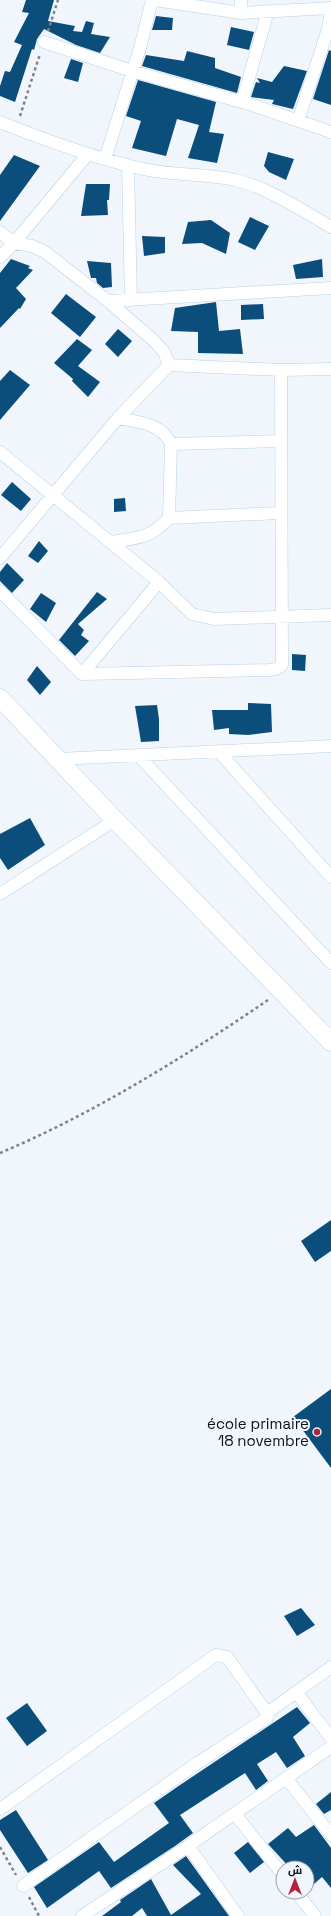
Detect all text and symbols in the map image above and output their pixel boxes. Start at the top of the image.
place label: école primaire 18 novembre [207,1414,309,1450]
marker: école primaire 18 novembre [312,1427,322,1437]
north arrow [275,1860,315,1900]
text: ش [288,1863,302,1877]

